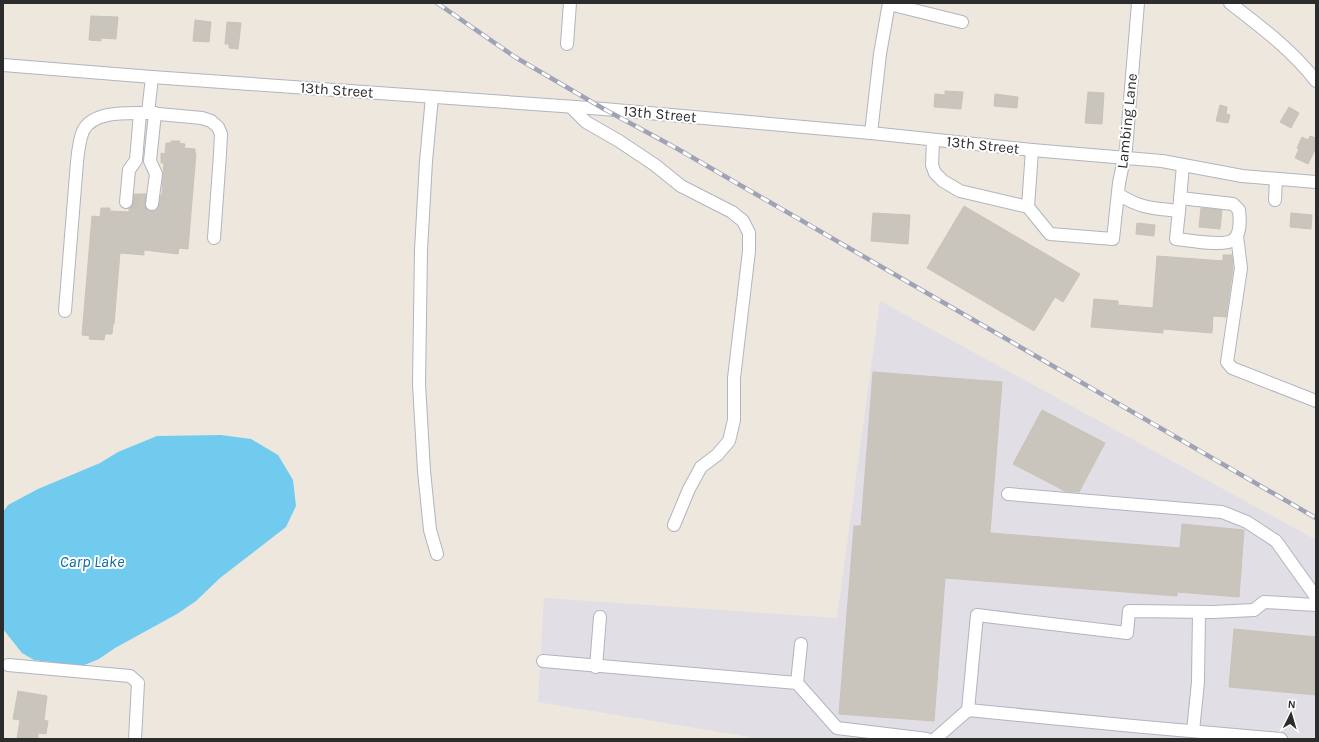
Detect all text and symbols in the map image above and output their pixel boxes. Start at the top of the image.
street label: Lambing Lane [1113,72,1141,170]
street label: 13th Street [300,78,375,102]
street label: 13th Street [623,102,698,126]
street label: 13th Street [946,132,1021,158]
water label: Carp Lake [60,552,125,571]
north arrow [1271,694,1311,734]
text: N [1287,698,1296,711]

